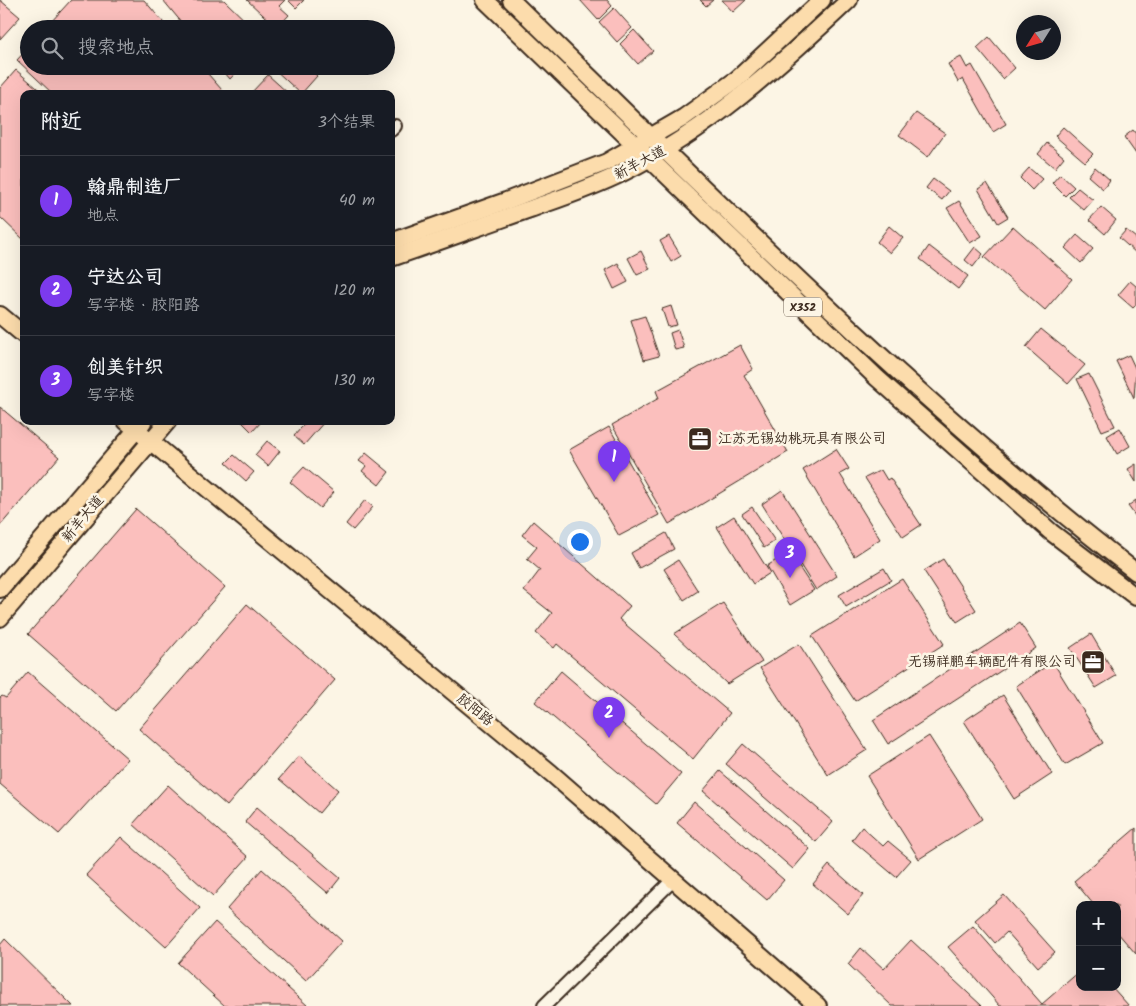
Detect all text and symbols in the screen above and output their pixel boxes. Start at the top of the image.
north arrow [1016,15,1061,60]
search box [20,20,395,75]
text: 搜索地点 [78,33,154,63]
icon: search [38,34,66,62]
text: 附近 [40,106,82,139]
text: 3个结果 [318,110,375,135]
street label: 新羊大道 [610,140,670,186]
text: 翰鼎制造厂 [87,173,182,203]
text: 1 [54,188,58,213]
text: 40 m [339,188,375,213]
text: 地点 [87,203,119,228]
text: 宁达公司 [87,263,163,293]
text: 2 [51,278,61,303]
text: 120 m [334,278,375,303]
text: 写字楼 · 胶阳路 [87,293,200,318]
road number: X352 [784,298,822,316]
text: 创美针织 [87,353,163,383]
text: 3 [52,368,60,393]
text: 130 m [334,368,375,393]
text: 写字楼 [87,383,135,408]
office icon: 江苏无锡幼桃玩具有限公司 [687,426,713,452]
place label: 江苏无锡幼桃玩具有限公司 [718,428,886,450]
pin: 1 [598,441,630,482]
street label: 新羊大道 [57,490,109,548]
your location [567,529,593,555]
pin: 3 [774,537,806,578]
office icon: 无锡祥鹏车辆配件有限公司 [1080,649,1106,675]
place label: 无锡祥鹏车辆配件有限公司 [908,651,1076,673]
street label: 胶阳路 [452,688,498,732]
pin: 2 [593,697,625,738]
map controls [1076,901,1121,991]
button: + [1076,901,1121,946]
button: − [1076,946,1121,991]

